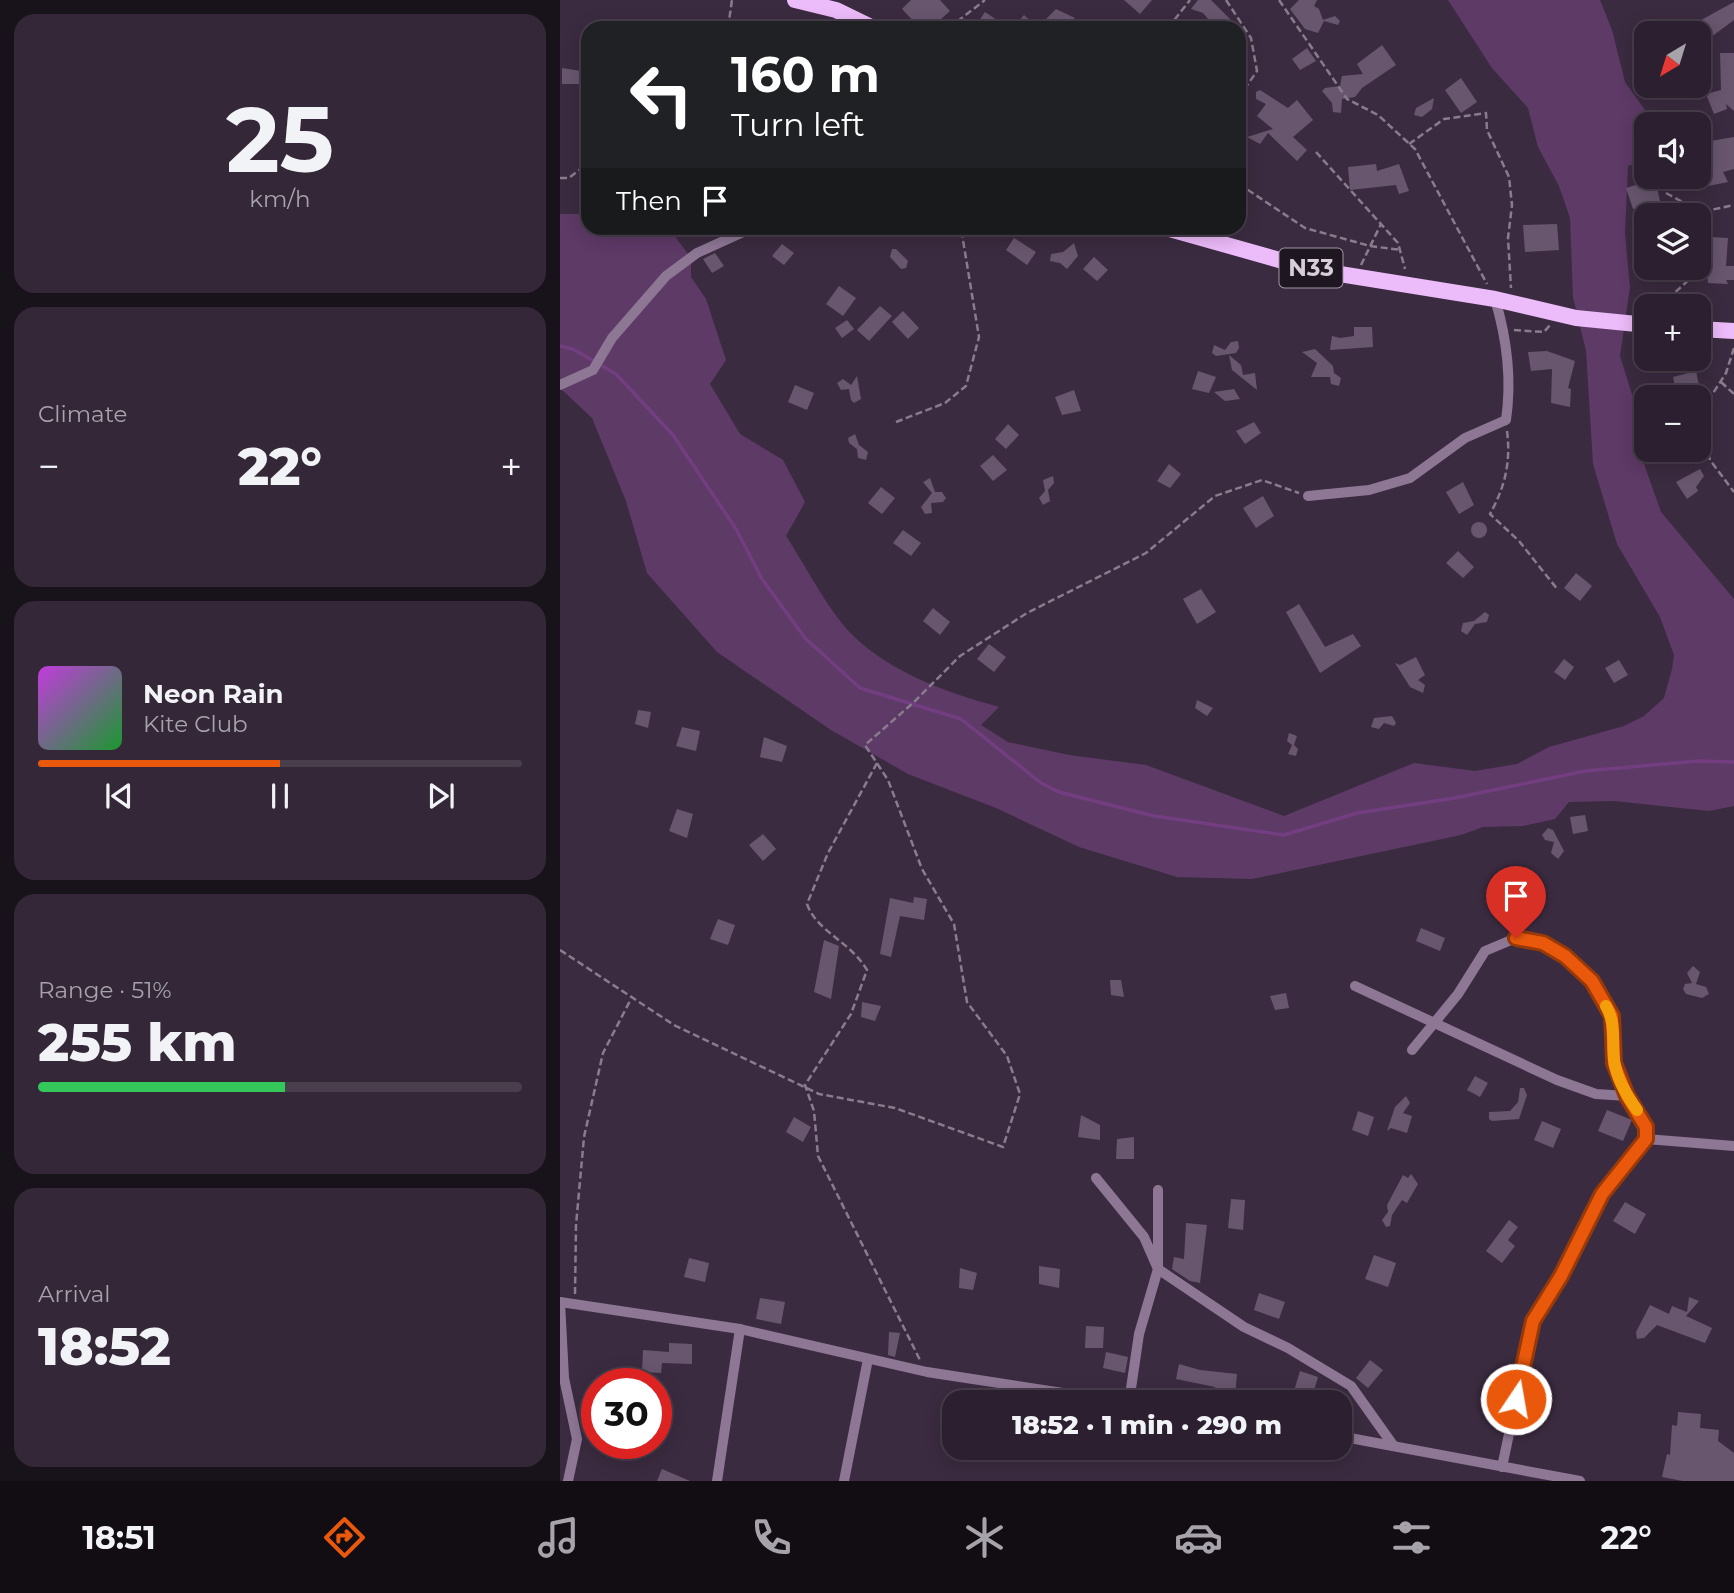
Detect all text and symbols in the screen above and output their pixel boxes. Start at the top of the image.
north arrow [1634,21,1712,98]
map controls [1634,21,1711,462]
text: 160 m [731,45,880,104]
icon: left [616,49,707,140]
text: 25 [226,84,334,195]
text: Turn left [731,105,865,144]
button: sound [1634,112,1711,189]
icon: arrive [696,182,734,220]
text: km/h [249,185,311,213]
text: Then [616,185,682,217]
button: layers [1634,203,1711,280]
road number: N33 [1280,248,1342,288]
button: + [1634,294,1711,371]
button: − [1634,385,1711,462]
text: Climate [38,400,127,428]
text: 22° [238,435,322,498]
text: − [38,443,60,490]
text: + [500,443,522,490]
text: Neon Rain [143,678,284,710]
text: Kite Club [143,710,248,738]
icon: previous [100,777,138,815]
icon: pause [261,777,299,815]
icon: next [422,777,460,815]
pin [1486,866,1546,938]
icon: arrive [1497,877,1535,915]
text: Range · 51% [38,976,172,1004]
text: 255 km [38,1011,237,1074]
text: Arrival [38,1280,111,1308]
text: 18:52 [38,1315,171,1378]
position arrow [1479,1362,1553,1436]
speed limit sign: 30 [581,1368,672,1459]
text: 18:52 · 1 min · 290 m [1012,1409,1282,1441]
icon: directions [320,1513,369,1562]
icon: music [534,1513,583,1562]
icon: phone [747,1513,796,1562]
icon: climate [960,1513,1009,1562]
icon: car [1174,1513,1223,1562]
icon: filters [1387,1513,1436,1562]
text: 18:51 [82,1518,156,1557]
text: 22° [1601,1518,1652,1557]

